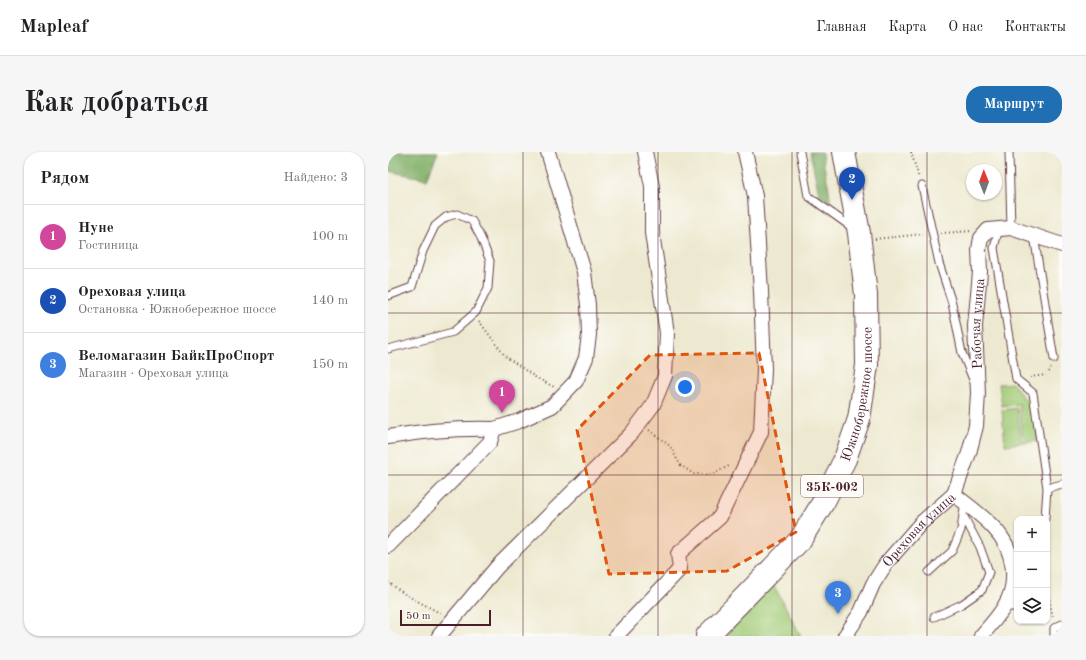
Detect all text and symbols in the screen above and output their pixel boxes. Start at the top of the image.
text: Mapleaf [20,18,88,37]
text: Главная [816,20,866,34]
text: Карта [888,20,926,34]
text: О нас [948,20,983,34]
text: Контакты [1005,20,1066,34]
button: Маршрут [966,86,1062,123]
text: Как добраться [24,90,209,118]
north arrow [966,164,1002,200]
pin: 2 [839,167,865,200]
text: Рядом [40,170,89,187]
text: Найдено: 3 [284,171,348,184]
text: Нуне [78,221,114,236]
text: 1 [49,230,57,243]
text: 100 m [311,230,348,243]
text: Гостиница [78,239,138,252]
street label: Рабочая улица [969,278,987,370]
text: Ореховая улица [78,285,186,300]
text: 2 [49,294,57,307]
text: 140 m [311,294,348,307]
text: Остановка · Южнобережное шоссе [78,303,276,316]
street label: Южнобережное шоссе [839,327,875,464]
text: Веломагазин БайкПроСпорт [78,349,274,364]
text: 3 [49,358,57,371]
text: 150 m [311,358,348,371]
text: Магазин · Ореховая улица [78,367,229,380]
your location [675,377,695,397]
pin: 1 [489,380,515,413]
road number: 35К-002 [801,475,863,497]
street label: Ореховая улица [880,490,959,570]
map controls [1014,516,1050,624]
button: + [1014,516,1050,552]
button: − [1014,552,1050,588]
pin: 3 [825,581,851,614]
button: layers [1014,588,1050,624]
scale bar [400,608,491,627]
text: 50 m [406,611,431,622]

